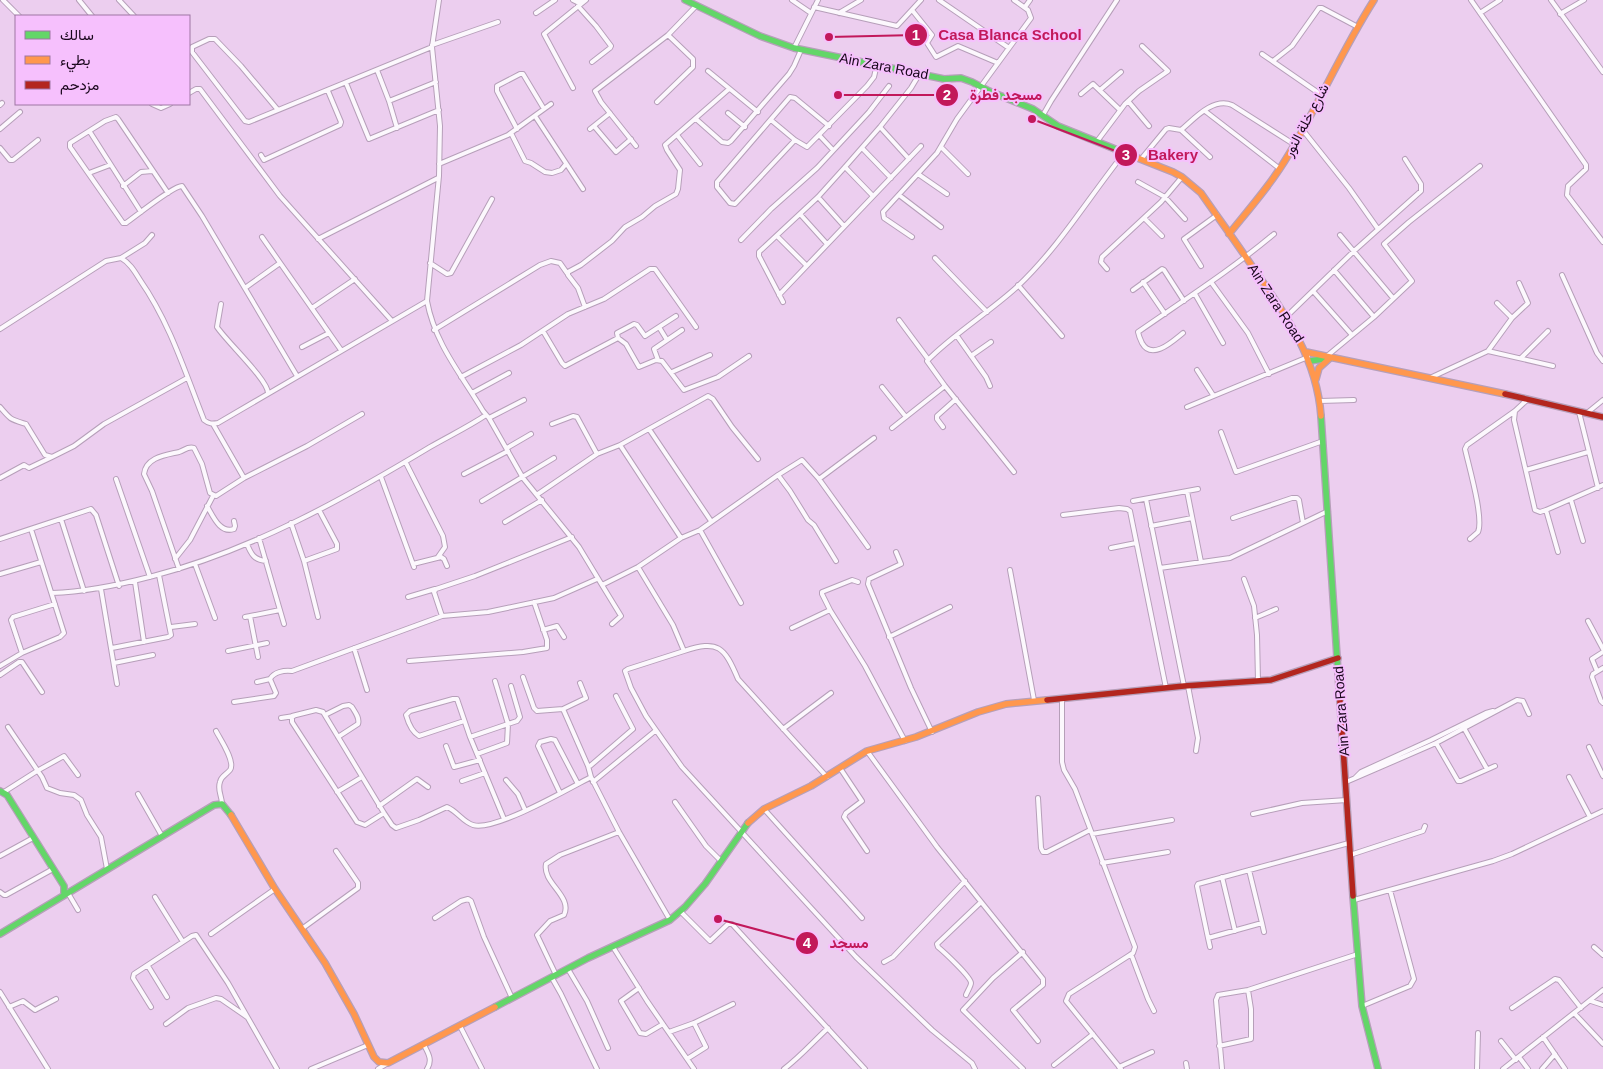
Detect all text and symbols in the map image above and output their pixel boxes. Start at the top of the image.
legend [15,15,190,105]
callout: Casa Blanca School [904,20,1092,50]
text: سالك [60,26,94,43]
text: 1 [912,26,920,43]
text: Casa Blanca School [938,26,1082,43]
street label: Ain Zara Road [838,50,930,82]
text: بطيء [60,51,90,73]
text: مزدحم [60,76,99,95]
callout: مسجد فطرة [935,80,1052,110]
street label: شارع خلة النور [1280,81,1335,161]
text: 2 [943,86,951,103]
text: مسجد فطرة [970,86,1042,104]
callout: Bakery [1113,140,1208,170]
text: 3 [1122,146,1130,163]
text: Bakery [1148,146,1199,163]
street label: Ain Zara Road [1245,261,1307,345]
street label: Ain Zara Road [1330,665,1352,757]
callout: مسجد [795,928,879,958]
text: 4 [803,934,812,951]
text: مسجد [829,934,869,952]

